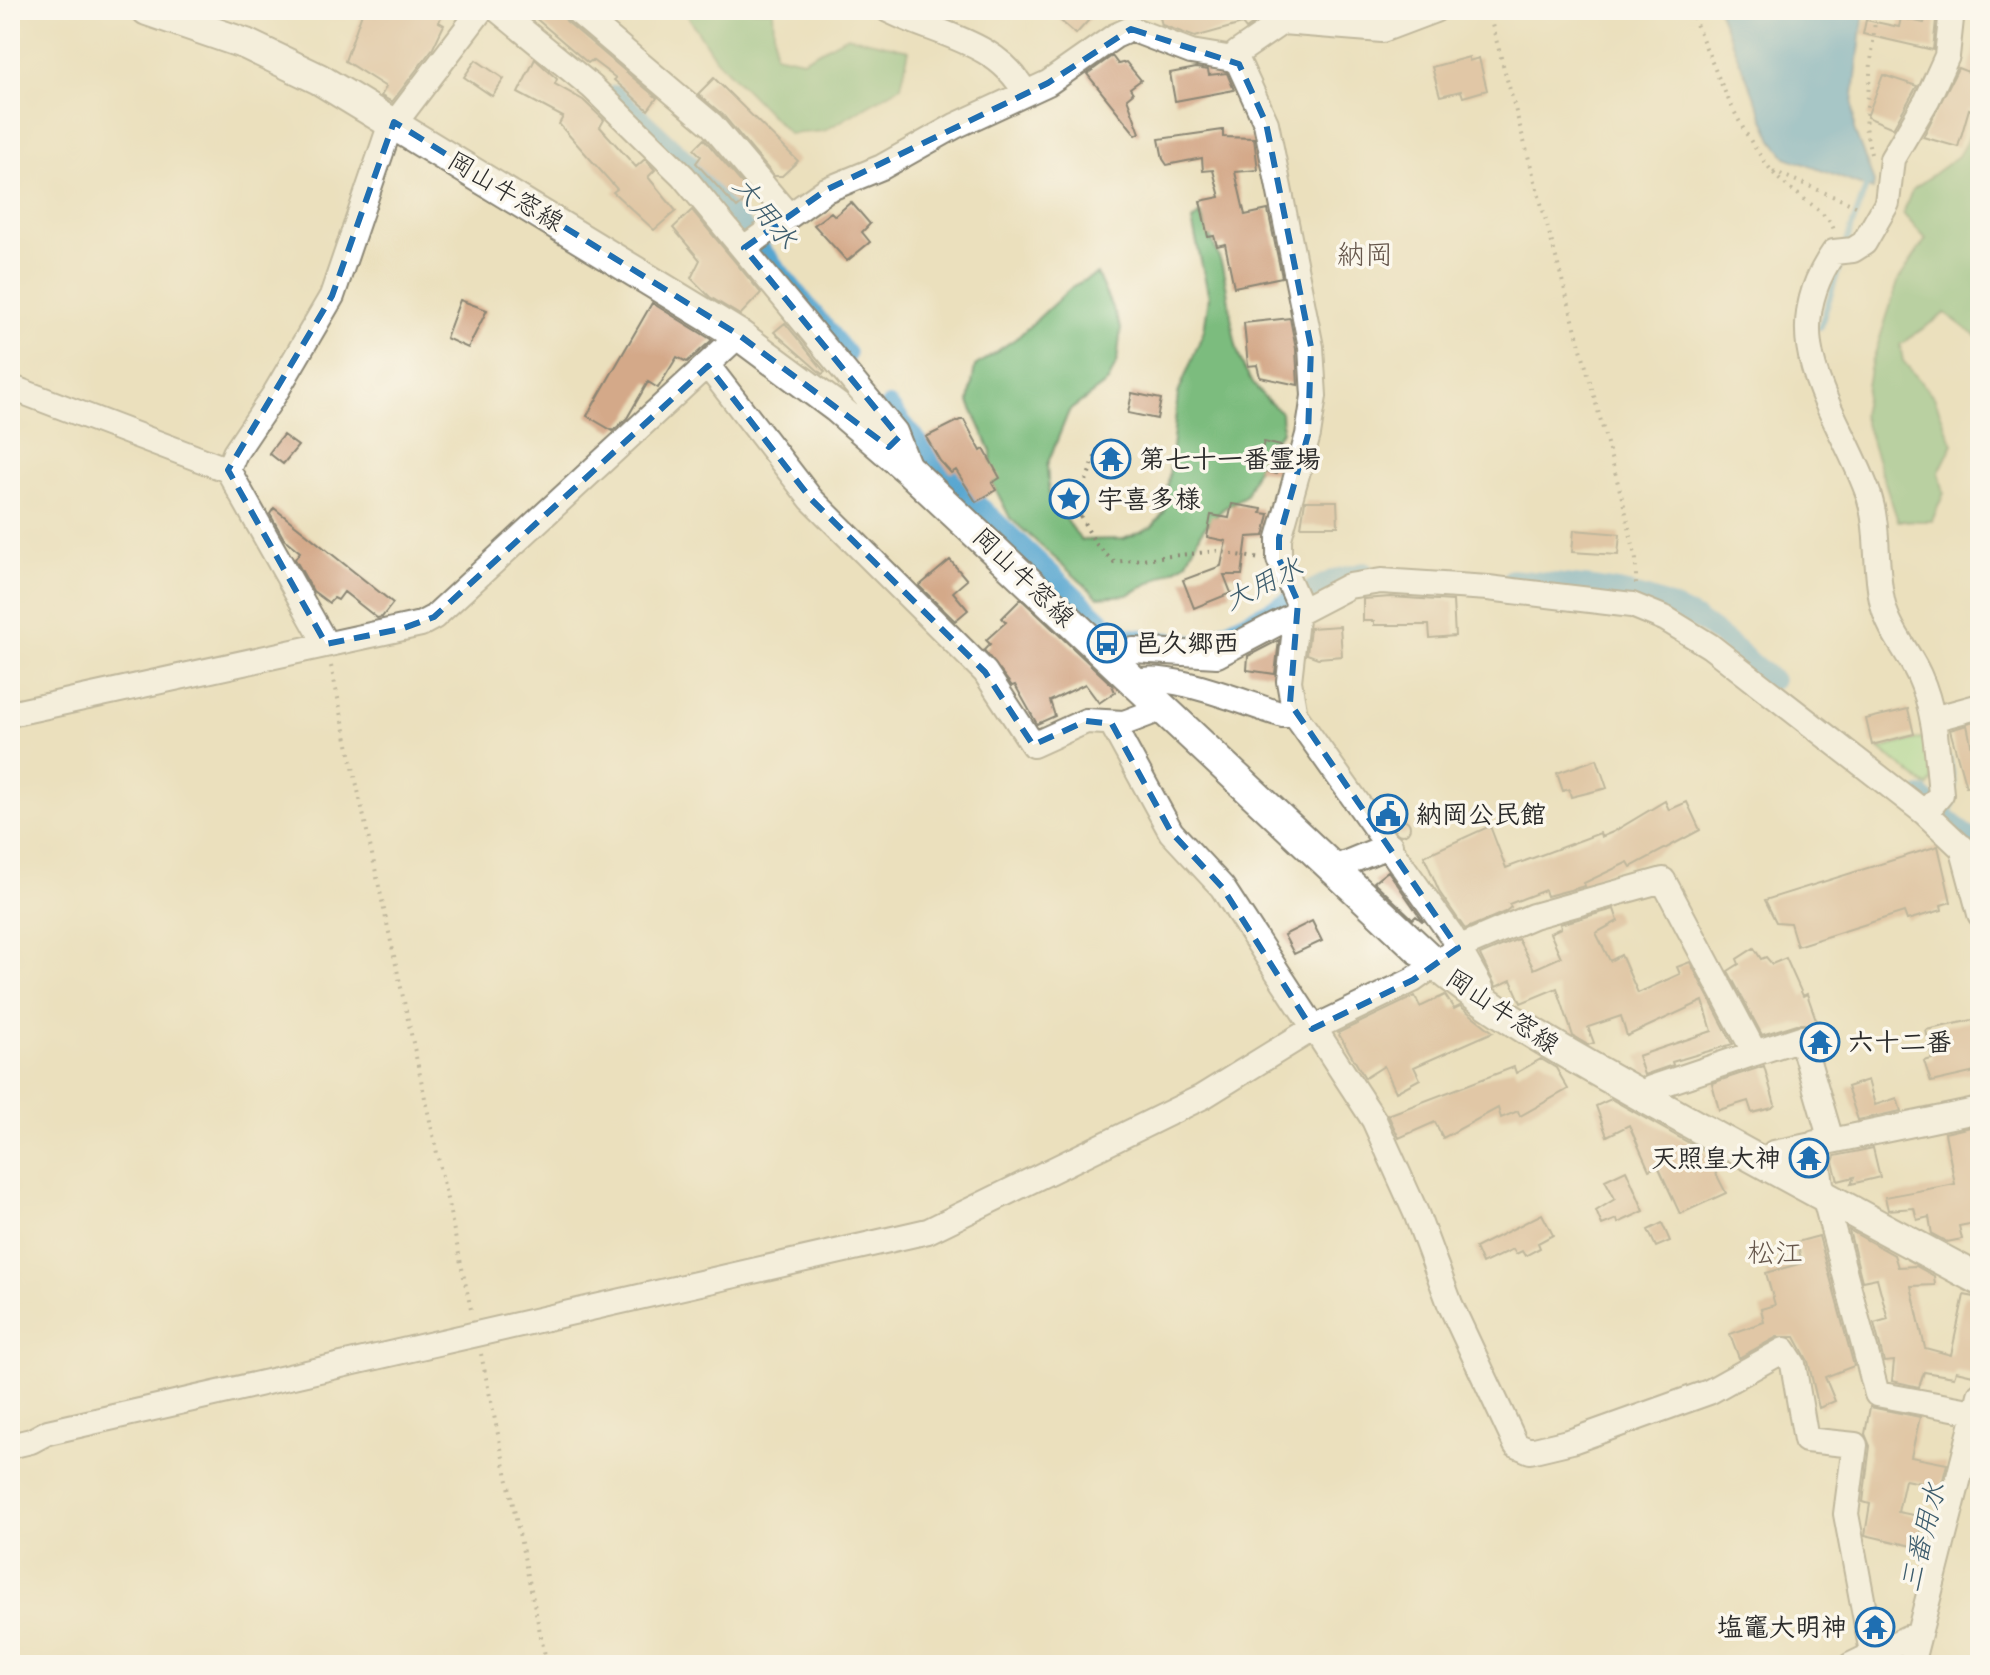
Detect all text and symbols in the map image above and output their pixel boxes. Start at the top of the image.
street label: 岡山牛窓線 [441,140,573,240]
water label: 大用水 [724,165,810,257]
district label: 納岡 [1337,231,1393,274]
temple icon: 第七十一番霊場 [1090,438,1132,480]
place label: 第七十一番霊場 [1139,438,1321,477]
place icon: 宇喜多様 [1048,478,1090,520]
place label: 宇喜多様 [1097,478,1201,517]
street label: 岡山牛窓線 [965,517,1085,635]
water label: 大用水 [1215,544,1310,619]
bus stop icon: 邑久郷西 [1086,622,1128,664]
place label: 邑久郷西 [1135,622,1239,661]
public building icon: 納岡公民館 [1367,793,1409,835]
place label: 納岡公民館 [1416,793,1546,832]
street label: 岡山牛窓線 [1439,957,1569,1062]
temple icon: 六十二番 [1799,1021,1841,1063]
place label: 六十二番 [1848,1021,1952,1060]
place label: 天照皇大神 [1651,1137,1781,1176]
temple icon: 天照皇大神 [1788,1137,1830,1179]
district label: 松江 [1747,1229,1803,1272]
water label: 三番用水 [1886,1477,1955,1596]
place label: 塩竈大明神 [1717,1606,1847,1645]
temple icon: 塩竈大明神 [1854,1606,1896,1648]

